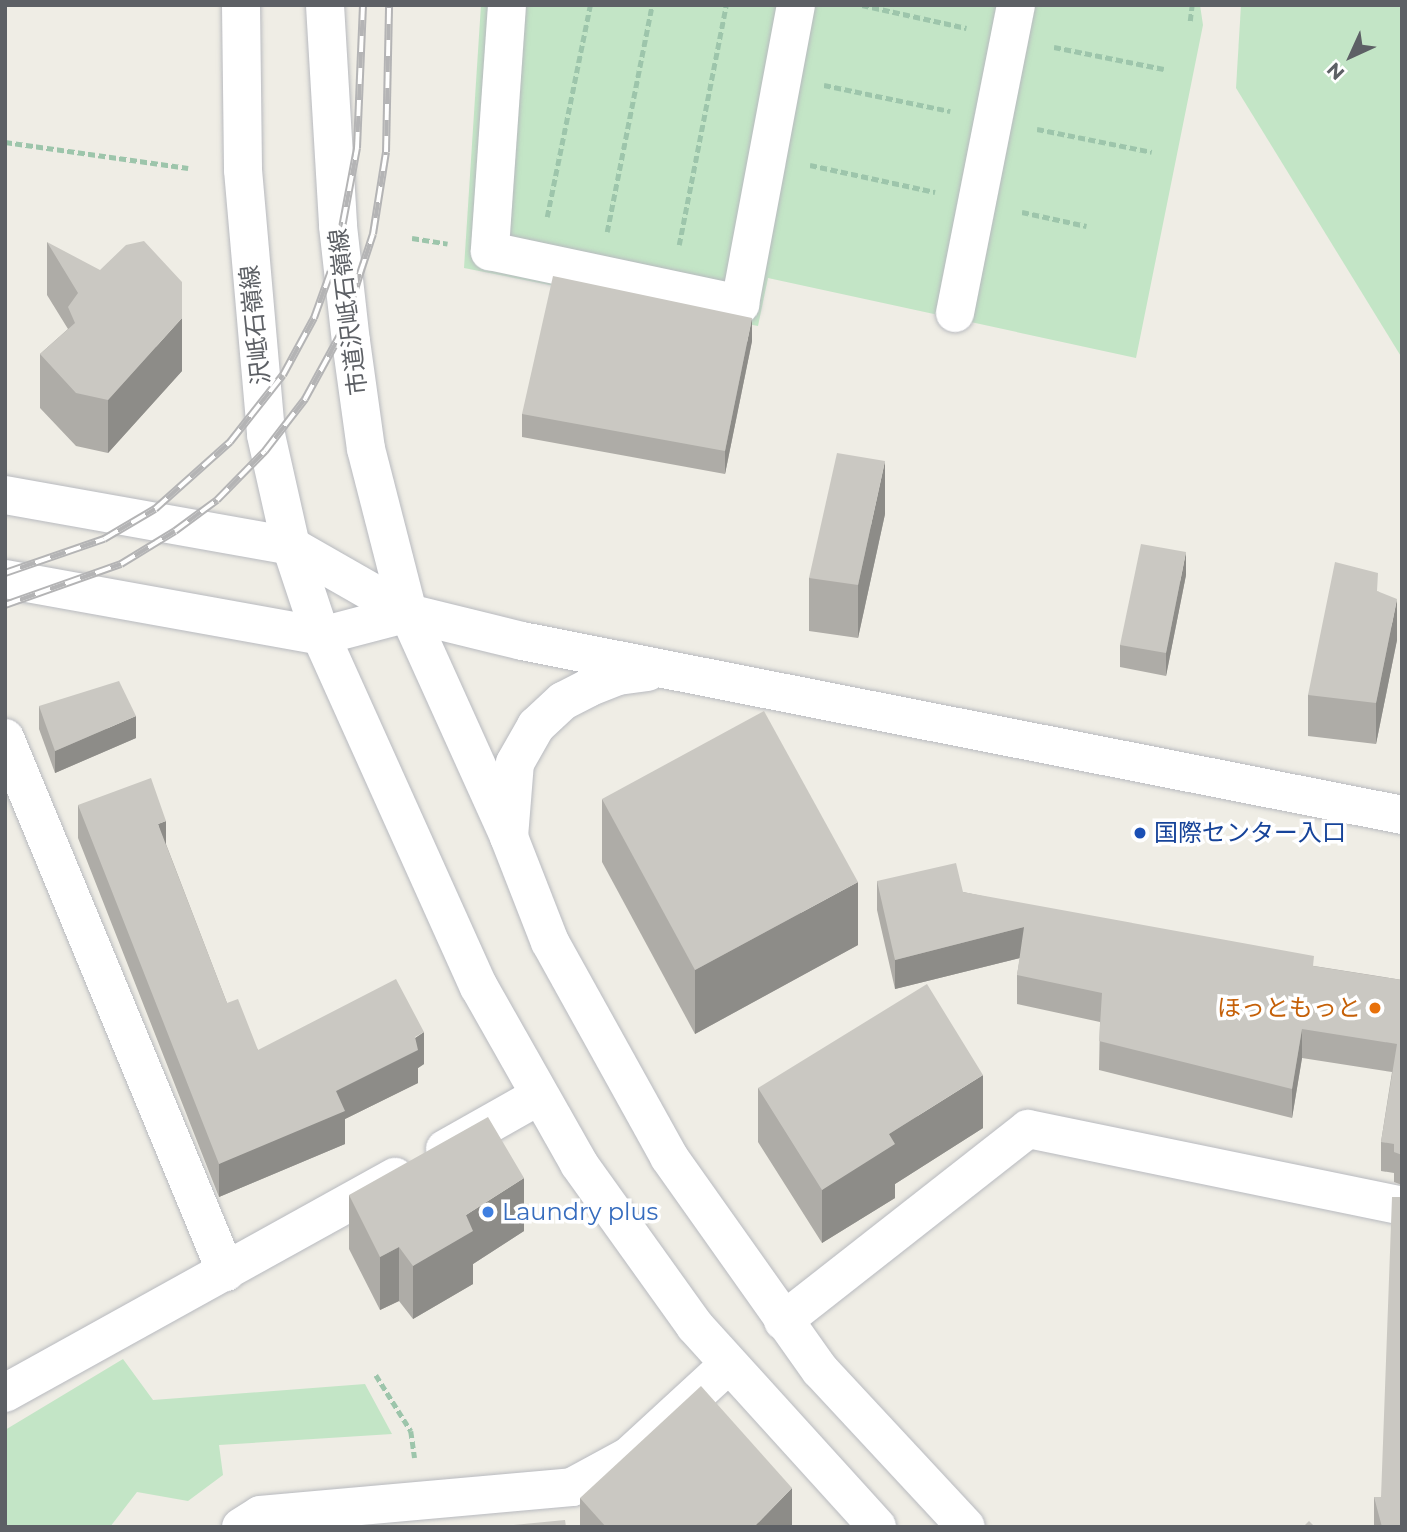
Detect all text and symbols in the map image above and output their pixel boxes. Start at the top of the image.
north arrow [1316,21,1386,91]
text: N [1322,58,1349,85]
street label: 市道沢岻石嶺線 [323,227,373,397]
street label: 沢岻石嶺線 [234,264,276,386]
place label: 国際センター入口 [1154,819,1346,847]
marker: 国際センター入口 [1132,825,1148,841]
place label: ほっともっと [1217,994,1361,1022]
marker: ほっともっと [1367,1000,1383,1016]
place label: Laundry plus [502,1198,658,1226]
marker: Laundry plus [480,1204,496,1220]

